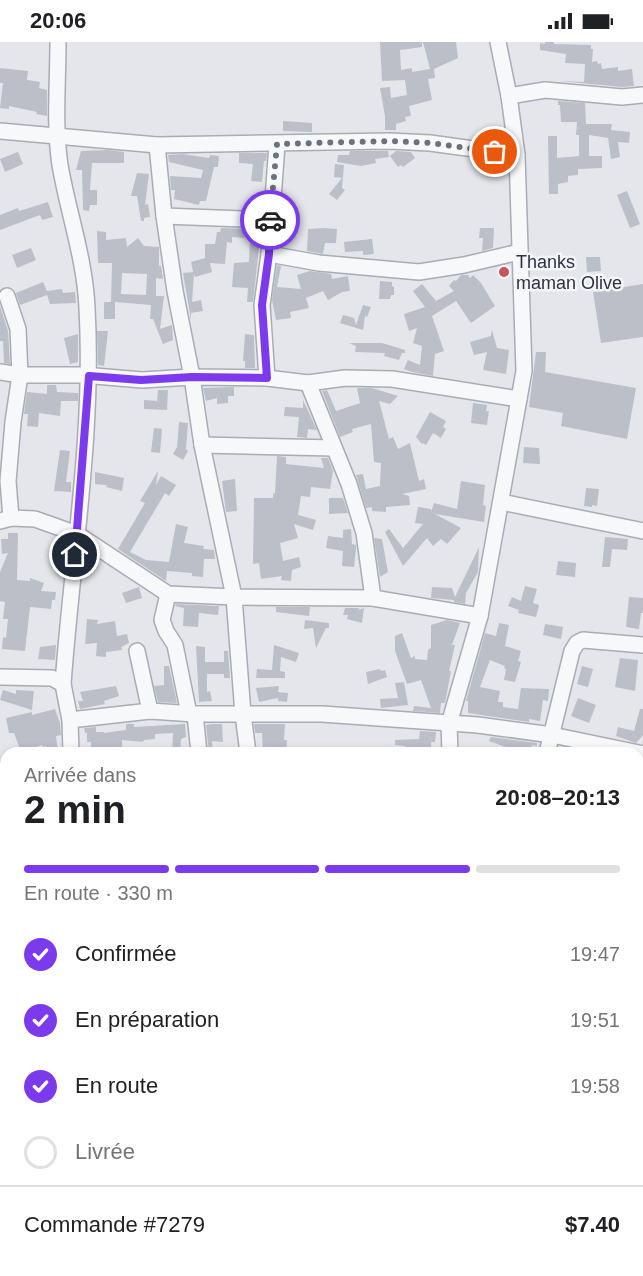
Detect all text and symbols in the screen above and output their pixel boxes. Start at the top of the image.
text: 20:06 [30,8,86,33]
pin [469,126,520,177]
icon: bag [478,135,511,168]
courier [240,190,300,250]
icon: car [254,204,287,237]
place label: Thanks maman Olive [516,252,622,293]
marker: Thanks maman Olive [497,265,511,279]
pin [49,529,100,580]
icon: home [58,538,91,571]
text: Arrivée dans [24,764,136,786]
text: 20:08–20:13 [495,785,620,810]
text: 2 min [24,788,126,831]
text: En route · 330 m [24,882,173,904]
icon: check [24,938,57,971]
text: Confirmée [75,941,176,966]
text: 19:47 [570,943,620,965]
icon: check [24,1004,57,1037]
text: En préparation [75,1007,219,1032]
text: 19:51 [570,1009,620,1031]
icon: check [24,1070,57,1103]
text: En route [75,1073,158,1098]
text: 19:58 [570,1075,620,1097]
text: Livrée [75,1139,135,1164]
text: Commande #7279 [24,1212,205,1237]
text: $7.40 [565,1212,620,1237]

